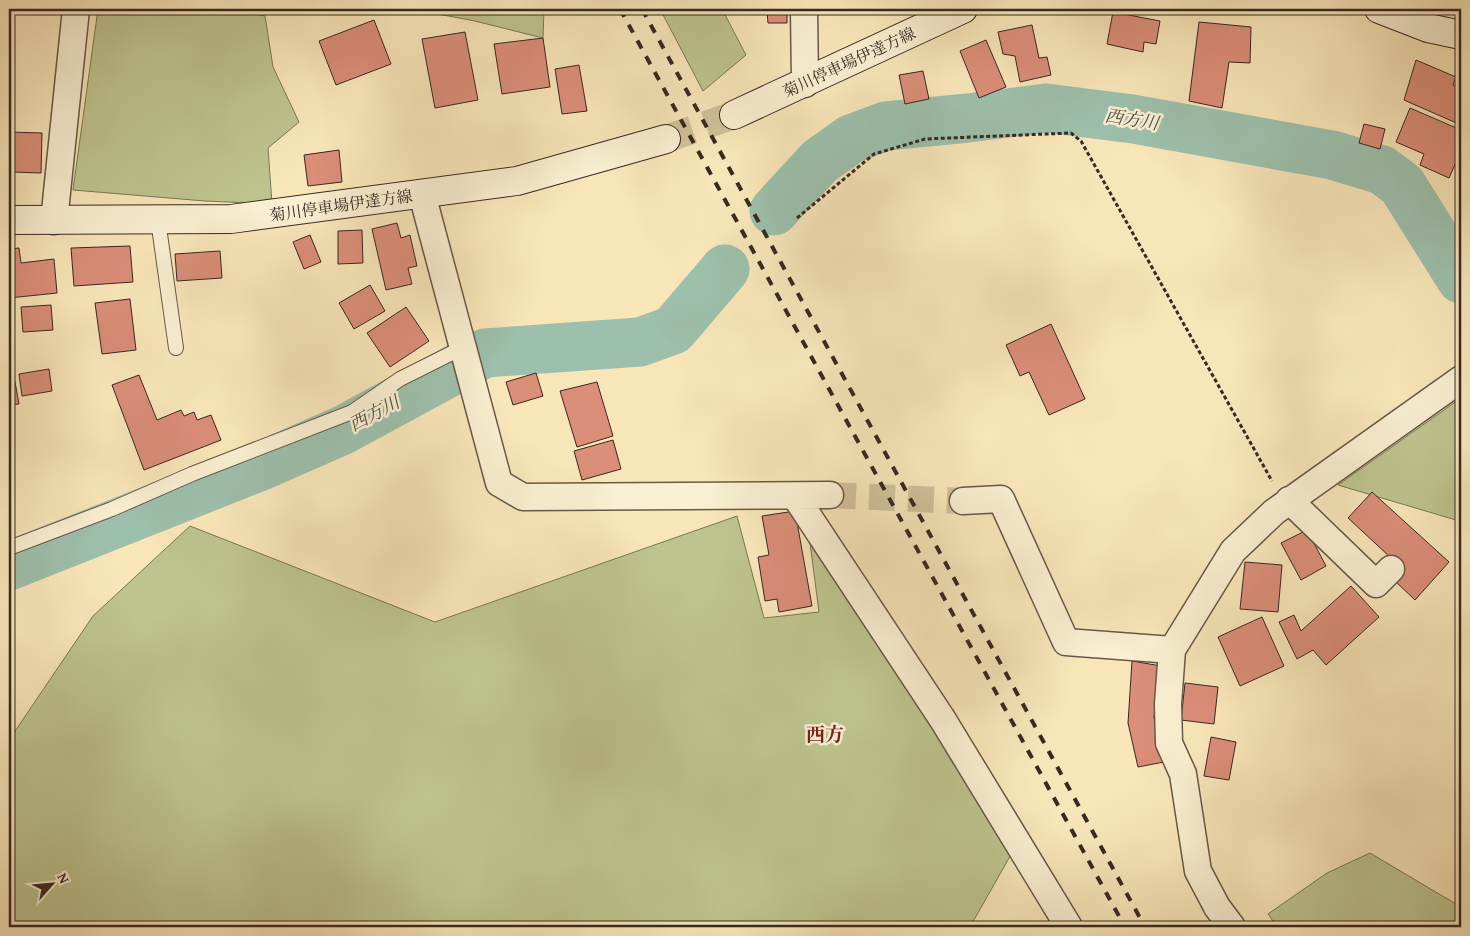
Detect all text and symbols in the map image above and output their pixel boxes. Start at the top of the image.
street label: 菊川停車場伊達方線 [779,21,919,103]
water label: 西方川 [1103,101,1163,137]
street label: 菊川停車場伊達方線 [268,183,414,227]
water label: 西方川 [344,387,406,438]
district label: 西方 [806,720,844,748]
north arrow [28,858,78,908]
text: N [53,869,75,887]

